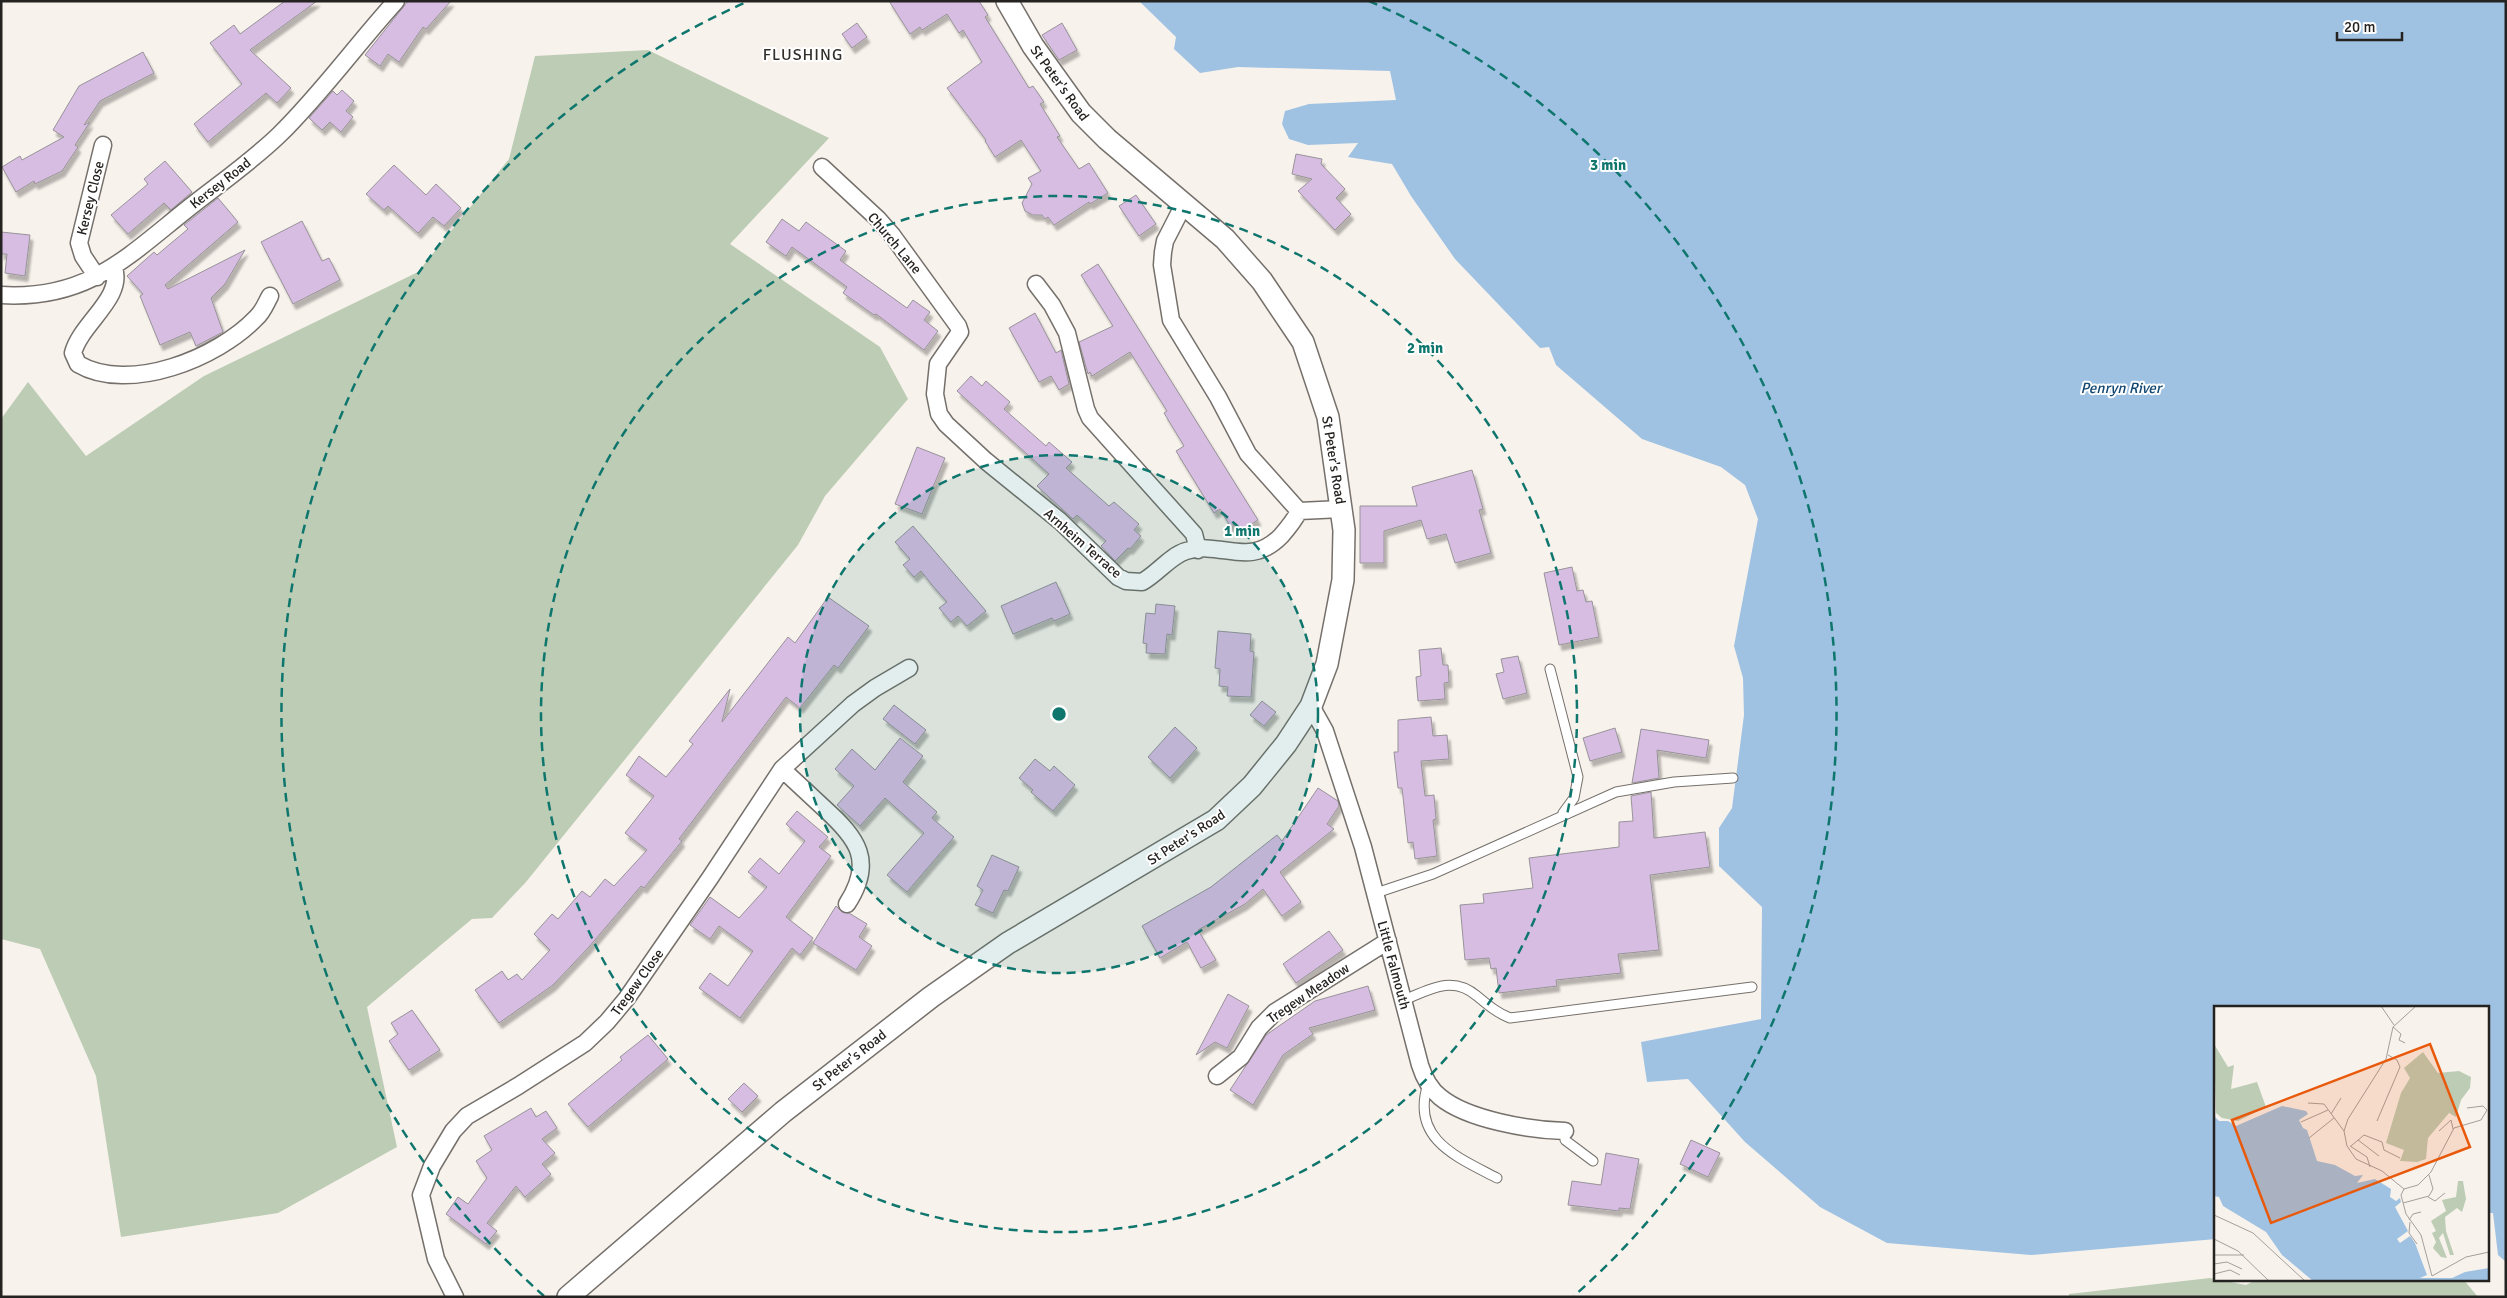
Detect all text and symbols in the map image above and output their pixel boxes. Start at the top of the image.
scale bar [2337,10,2402,42]
text: 20 m [2344,18,2375,36]
street label: St Peter's Road [1026,42,1093,124]
district label: FLUSHING [763,45,843,65]
street label: Kersey Road [186,154,254,213]
text: 3 min [1590,156,1626,174]
street label: Kersey Close [73,159,108,237]
street label: Church Lane [864,209,925,277]
text: 2 min [1407,339,1443,357]
water label: Penryn River [2081,379,2164,397]
street label: St Peter's Road [1318,415,1349,506]
street label: Arnheim Terrace [1040,505,1125,582]
text: 1 min [1224,522,1260,540]
centre of rings [1050,705,1068,723]
street label: St Peter's Road [1144,806,1228,869]
street label: Little Falmouth [1373,919,1414,1011]
street label: Tregew Close [607,946,667,1019]
street label: Tregew Meadow [1264,960,1353,1027]
inset map [2214,1006,2490,1280]
street label: St Peter's Road [809,1026,890,1095]

